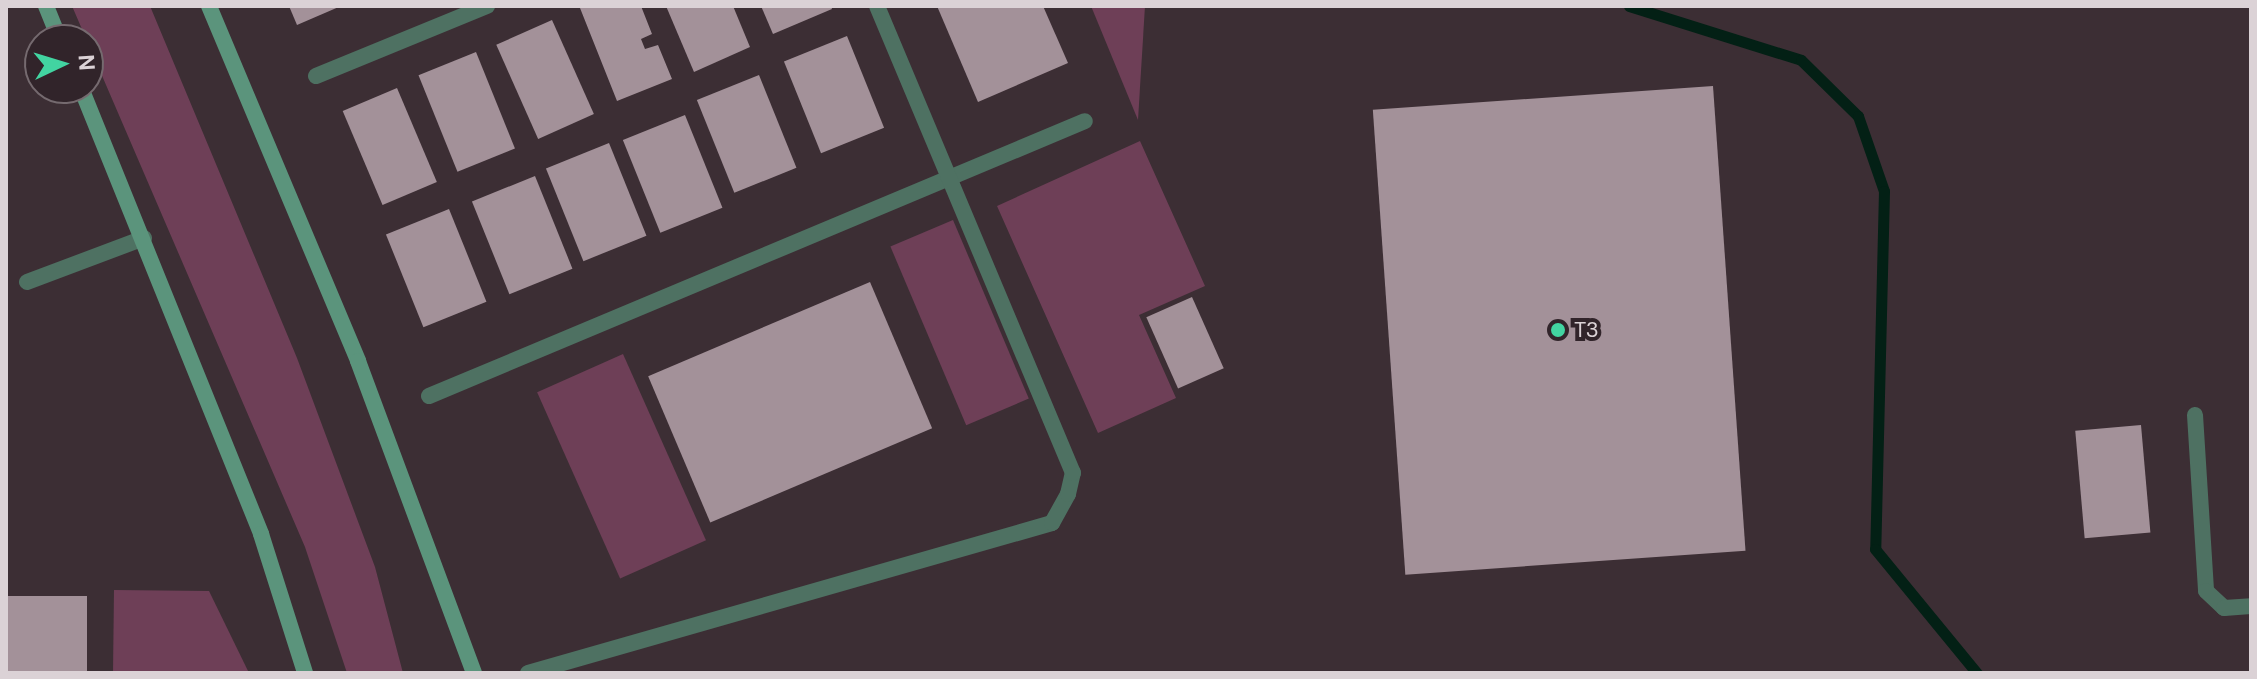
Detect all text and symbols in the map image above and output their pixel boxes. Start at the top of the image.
north arrow [24,24,104,104]
text: N [71,53,101,71]
place label: T3 [1574,317,1599,343]
marker: T3 [1549,321,1567,339]

